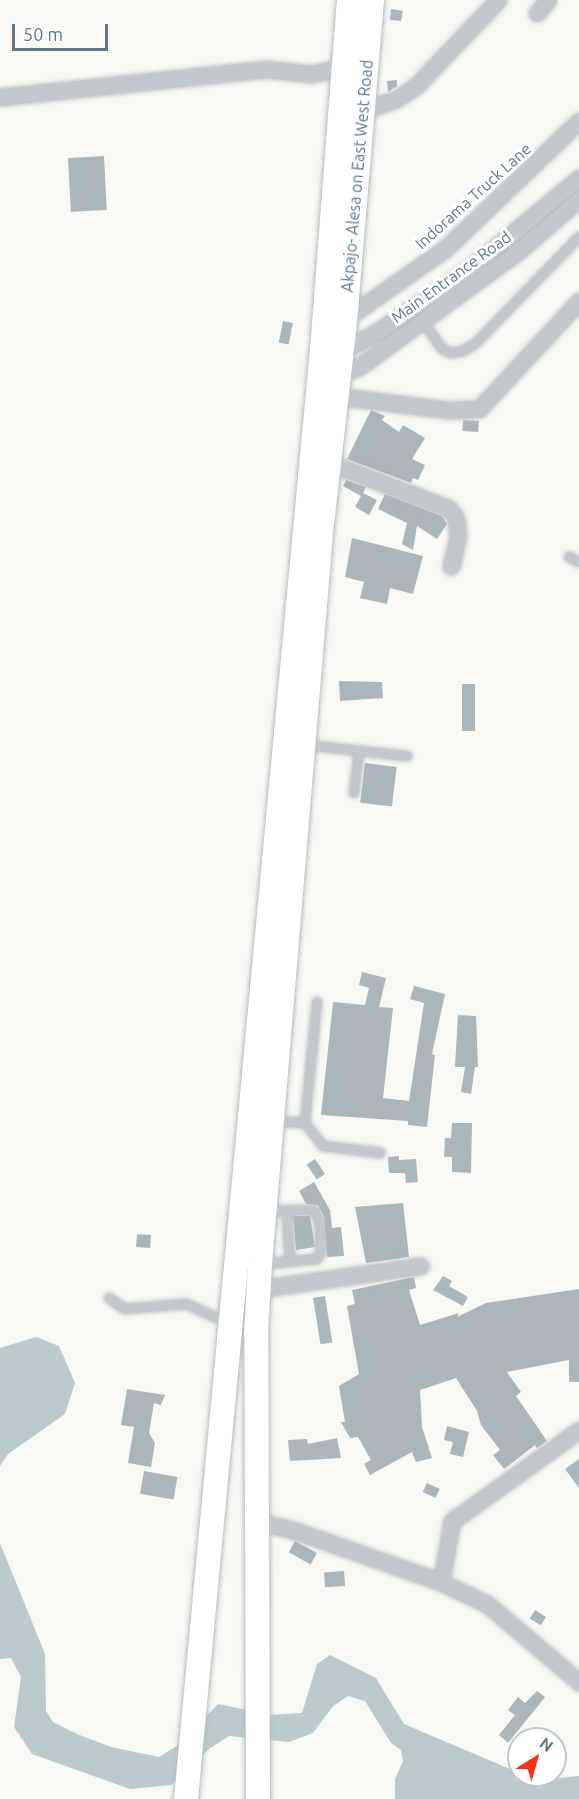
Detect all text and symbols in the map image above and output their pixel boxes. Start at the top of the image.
scale bar [15,12,111,50]
text: 50 m [23,24,63,44]
street label: Akpajo- Alesa on East West Road [337,59,377,293]
street label: Indorama Truck Lane [411,139,535,253]
street label: Main Entrance Road [387,227,515,327]
north arrow [507,1727,567,1787]
text: N [536,1733,557,1755]

